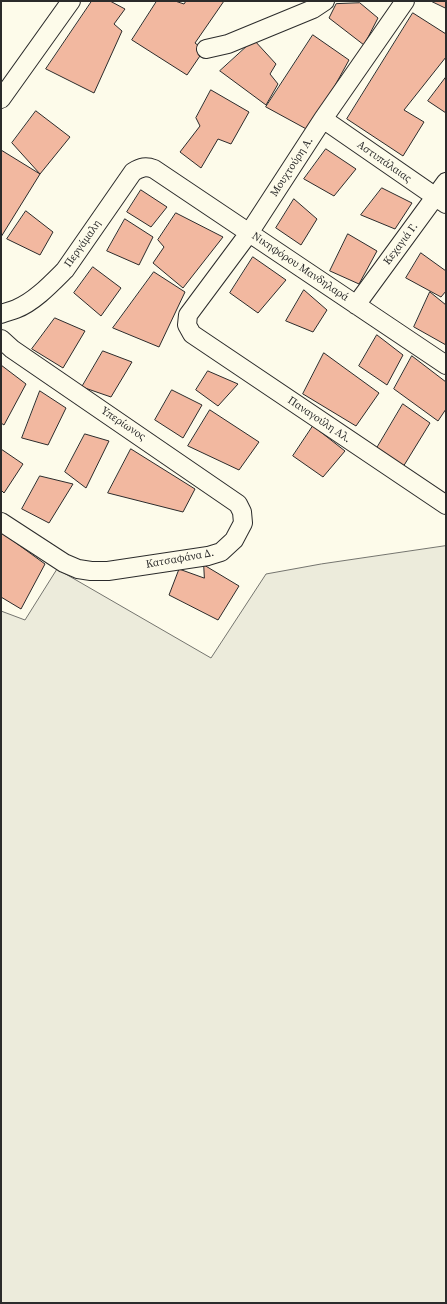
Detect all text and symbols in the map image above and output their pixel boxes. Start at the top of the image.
street label: Μουχτούρη Α. [268,135,316,199]
street label: Αστυπάλαιας [354,138,414,186]
street label: Περγάμαλη [62,218,104,270]
street label: Κεχαγιά Γ. [381,220,421,268]
street label: Νικηφόρου Μανδηλαρά [249,230,351,304]
street label: Παναγούλη Αλ. [285,394,353,446]
street label: Υπερίωνος [98,404,148,444]
street label: Κατσαφάνα Δ. [145,547,215,571]

